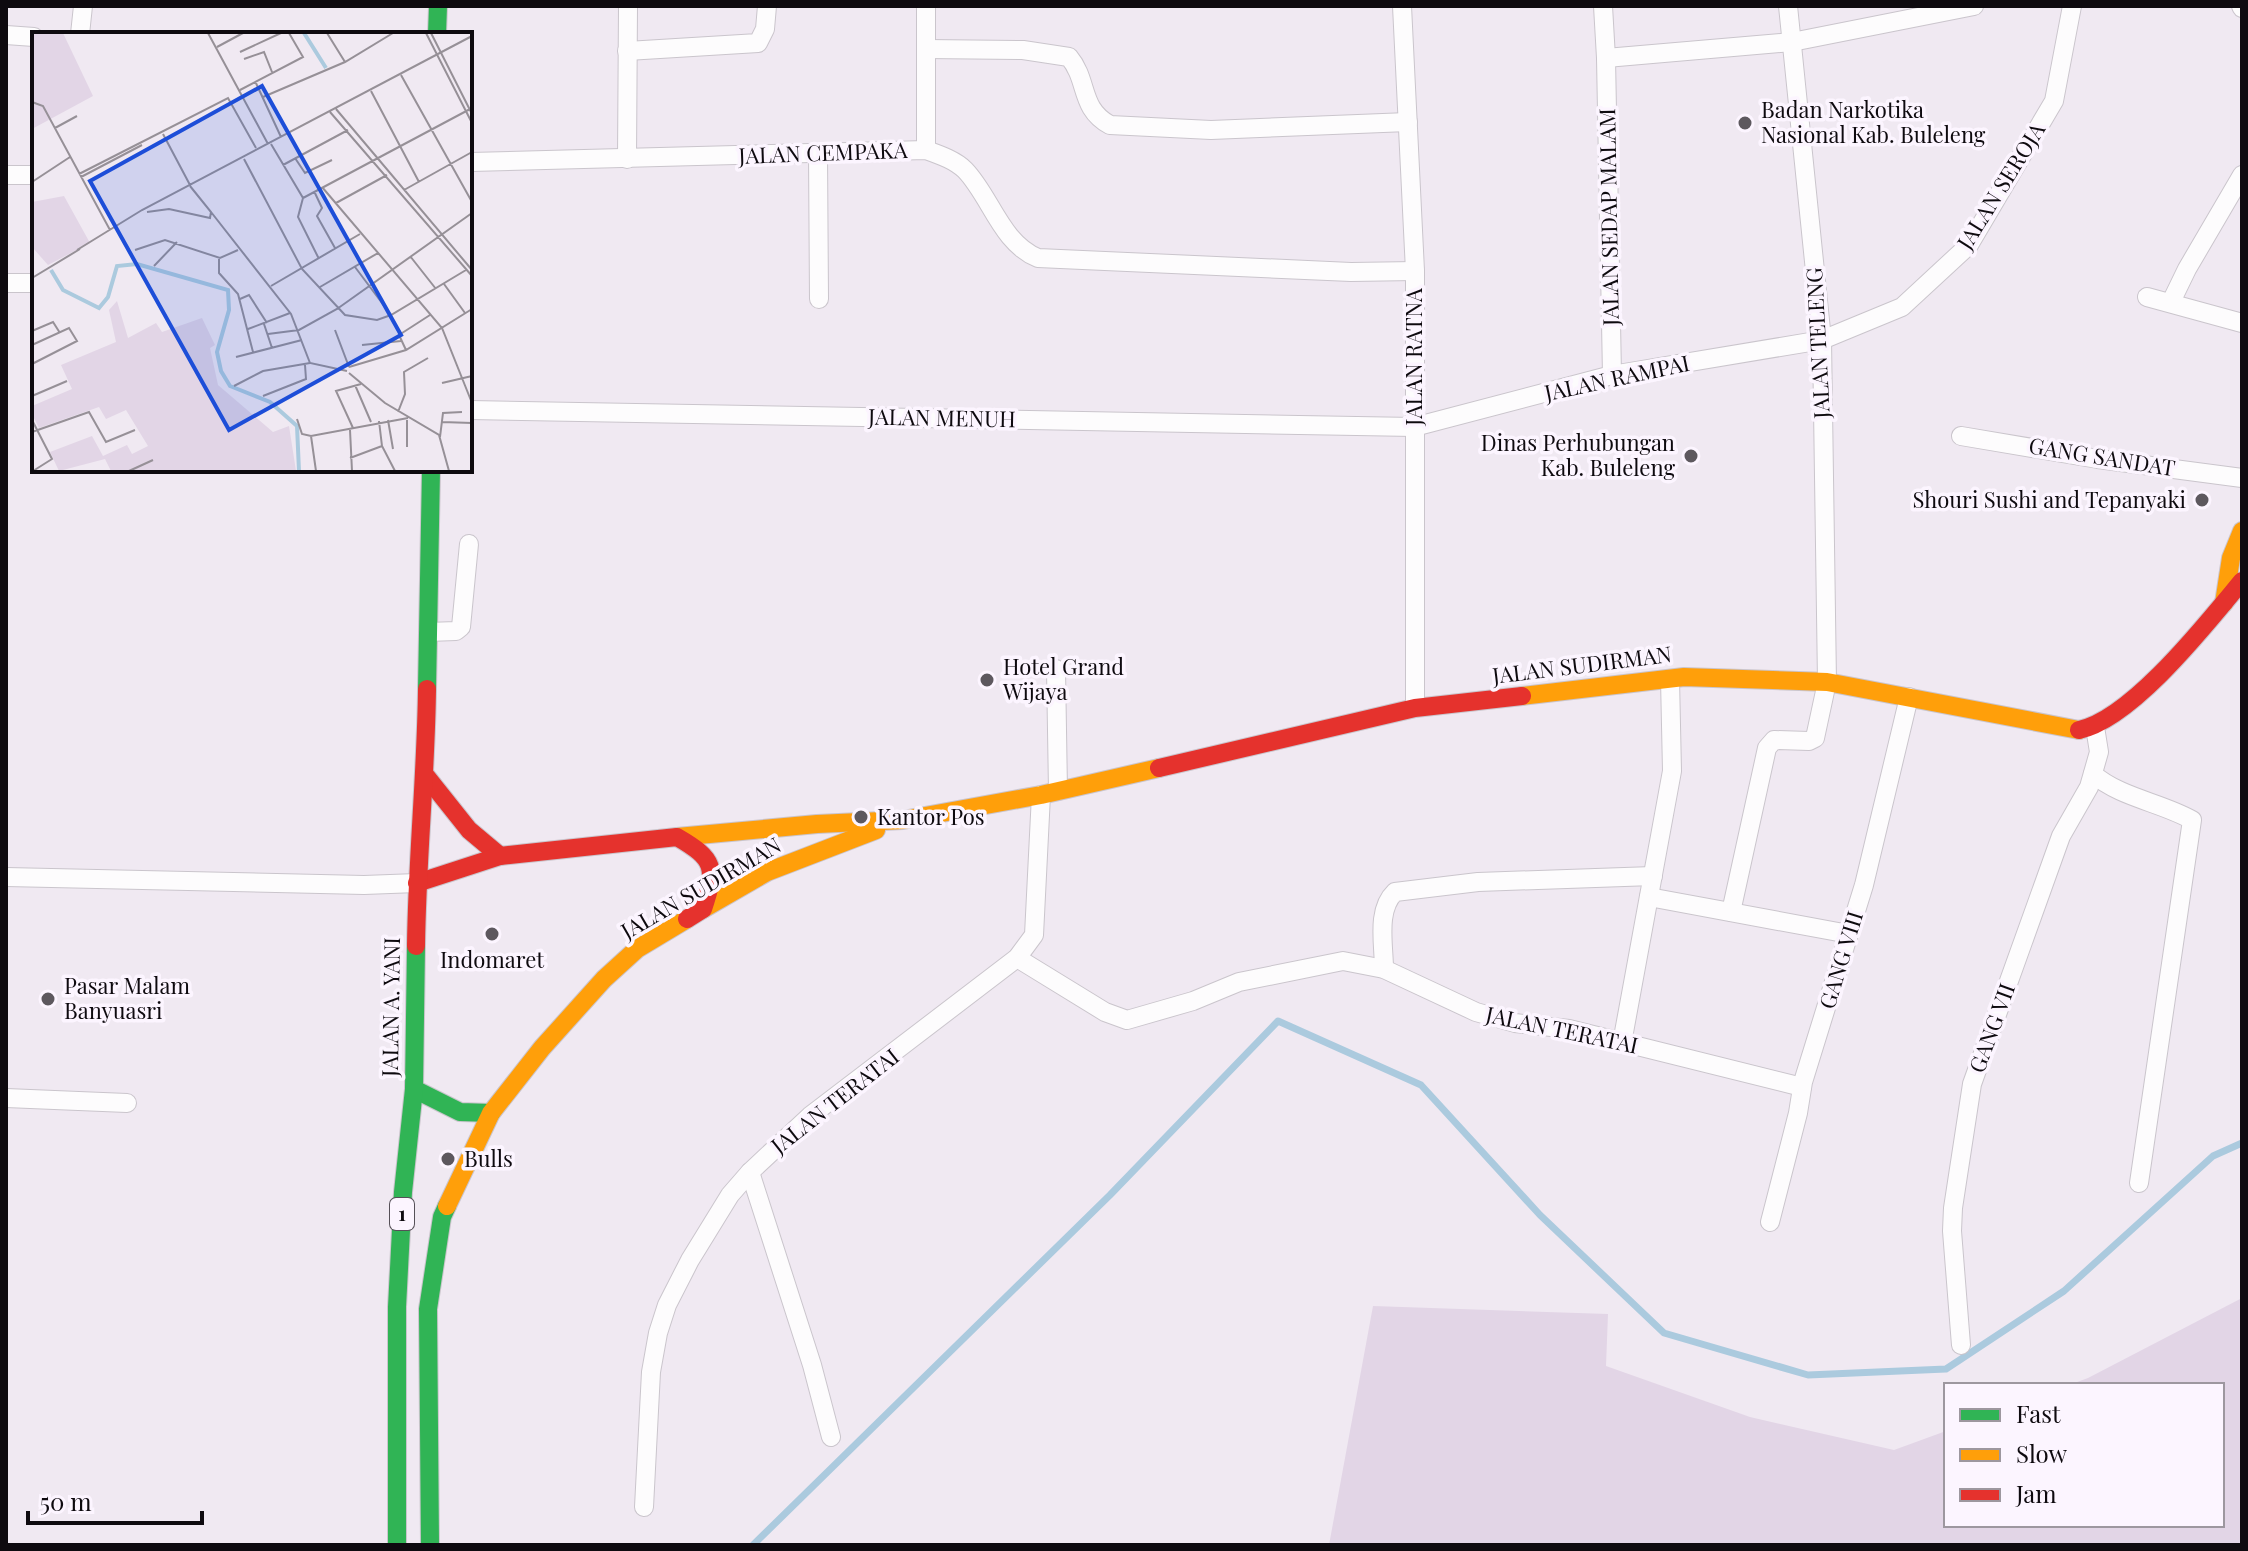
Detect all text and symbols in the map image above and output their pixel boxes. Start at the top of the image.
inset map [32,32,472,472]
place label: Badan Narkotika Nasional Kab. Buleleng [1761,94,1986,149]
street label: JALAN SEDAP MALAM [1591,108,1625,327]
marker: Badan Narkotika Nasional Kab. Buleleng [1736,114,1754,132]
street label: JALAN SEROJA [1949,116,2051,255]
street label: JALAN CEMPAKA [737,134,908,170]
street label: JALAN TELENG [1798,267,1836,420]
street label: JALAN RATNA [1398,288,1428,427]
street label: JALAN RAMPAI [1541,347,1692,407]
street label: JALAN MENUH [867,401,1016,433]
place label: Dinas Perhubungan Kab. Buleleng [1481,427,1675,482]
street label: GANG SANDAT [2027,430,2178,482]
marker: Dinas Perhubungan Kab. Buleleng [1682,447,1700,465]
place label: Shouri Sushi and Tepanyaki [1912,484,2186,514]
marker: Shouri Sushi and Tepanyaki [2193,491,2211,509]
street label: JALAN SUDIRMAN [1490,638,1673,690]
place label: Hotel Grand Wijaya [1002,651,1124,706]
marker: Hotel Grand Wijaya [978,671,996,689]
place label: Kantor Pos [877,801,985,831]
marker: Kantor Pos [852,808,870,826]
street label: JALAN SUDIRMAN [614,829,786,946]
street label: GANG VIII [1811,907,1869,1012]
marker: Indomaret [483,925,501,943]
street label: JALAN A. YANI [374,937,406,1078]
place label: Indomaret [440,944,545,974]
place label: Pasar Malam Banyuasri [64,970,191,1025]
street label: GANG VII [1961,979,2021,1077]
marker: Pasar Malam Banyuasri [39,990,57,1008]
street label: JALAN TERATAI [1482,998,1641,1060]
street label: JALAN TERATAI [763,1041,905,1160]
place label: Bulls [464,1143,513,1173]
marker: Bulls [439,1150,457,1168]
road number: 1 [390,1198,414,1230]
legend [1944,1383,2224,1527]
text: Fast [2016,1397,2061,1429]
text: Slow [2016,1437,2068,1469]
scale bar [28,1475,202,1525]
text: Jam [2015,1477,2057,1509]
text: 50 m [40,1485,92,1517]

